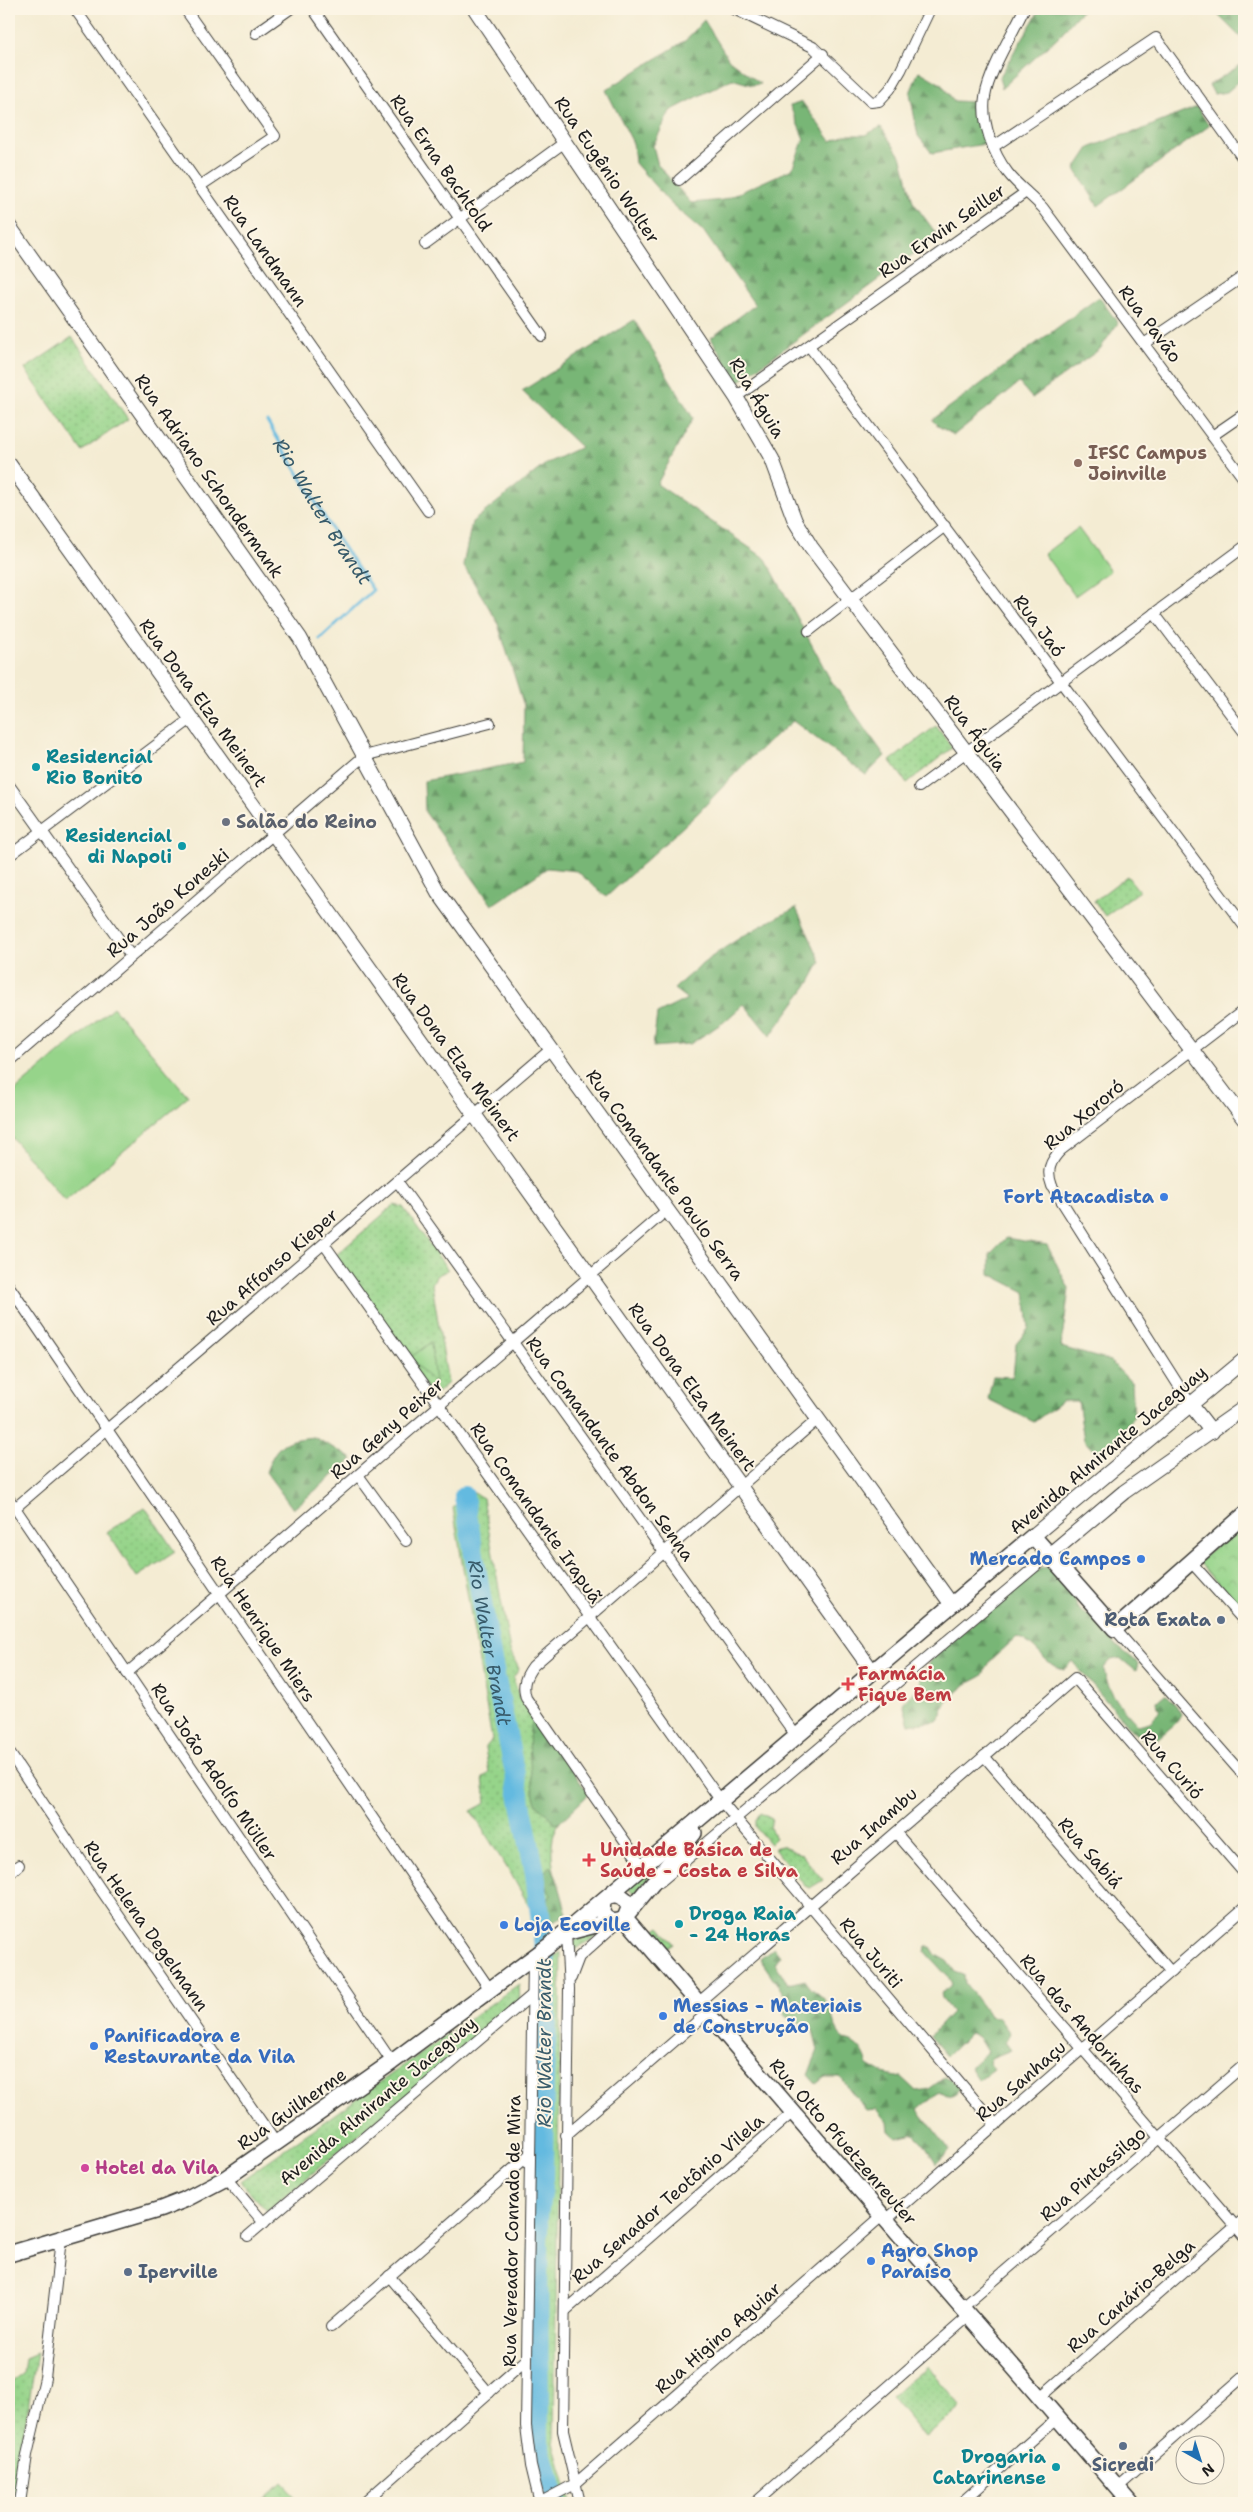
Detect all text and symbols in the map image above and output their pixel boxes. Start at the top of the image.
street label: Rua Erna Bachtold [385,90,497,236]
street label: Rua Eugênio Wolter [549,92,665,248]
street label: Rua Erwin Seiller [874,178,1010,284]
street label: Rua Landmann [217,190,313,312]
street label: Rua Pavão [1113,281,1187,367]
street label: Rua Águia [724,353,790,443]
street label: Rua Adriano Schondermank [129,369,289,583]
water label: Rio Walter Brandt [267,433,378,590]
place label: IFSC Campus Joinville [1088,441,1207,486]
marker: IFSC Campus Joinville [1072,457,1084,469]
street label: Rua Jaó [1008,590,1070,662]
street label: Rua Dona Elza Meinert [134,614,272,792]
street label: Rua Águia [938,690,1012,776]
place label: Residencial Rio Bonito [46,745,153,790]
marker: Residencial Rio Bonito [30,761,42,773]
place label: Salão do Reino [236,810,377,834]
marker: Salão do Reino [220,816,232,828]
place label: Residencial di Napoli [65,824,172,869]
marker: Residencial di Napoli [176,840,188,852]
street label: Rua João Koneski [102,843,234,963]
street label: Rua Dona Elza Meinert [387,968,525,1146]
street label: Rua Comandante Paulo Serra [580,1065,750,1285]
street label: Rua Xororó [1039,1074,1129,1156]
place label: Fort Atacadista [1003,1185,1155,1209]
marker: Fort Atacadista [1158,1191,1170,1203]
street label: Rua Affonso Kieper [201,1203,343,1331]
street label: Rua Dona Elza Meinert [623,1298,761,1476]
street label: Rua Comandante Abdon Senna [520,1332,700,1566]
street label: Avenida Almirante Jaceguay [1004,1360,1212,1540]
street label: Rua Geny Peixer [325,1373,449,1485]
street label: Rua Comandante Irapuã [464,1418,608,1608]
place label: Mercado Campos [970,1547,1131,1571]
street label: Rua Henrique Miers [205,1551,321,1707]
marker: Mercado Campos [1135,1553,1147,1565]
water label: Rio Walter Brandt [463,1558,518,1729]
place label: Rota Exata [1104,1608,1212,1632]
marker: Rota Exata [1215,1614,1227,1626]
place label: Farmácia Fique Bem [858,1662,952,1707]
marker: Farmácia Fique Bem [842,1678,854,1690]
street label: Rua João Adolfo Müller [146,1679,282,1865]
street label: Rua Curió [1135,1725,1209,1805]
street label: Rua Inambu [825,1782,923,1870]
street label: Rua Sabiá [1052,1812,1128,1894]
street label: Rua Helena Degelmann [78,1836,214,2016]
place label: Unidade Básica de Saúde - Costa e Silva [600,1838,799,1883]
marker: Unidade Básica de Saúde - Costa e Silva [582,1853,596,1867]
place label: Droga Raia - 24 Horas [689,1902,797,1947]
street label: Rua Juriti [834,1912,908,1994]
place label: Loja Ecoville [514,1913,631,1937]
marker: Droga Raia - 24 Horas [673,1918,685,1930]
marker: Loja Ecoville [498,1919,510,1931]
street label: Rua das Andorinhas [1015,1949,1149,2099]
water label: Rio Walter Brandt [532,1958,557,2127]
place label: Messias - Materiais de Construção [673,1994,862,2039]
marker: Messias - Materiais de Construção [657,2010,669,2022]
street label: Avenida Almirante Jaceguay [274,2011,482,2191]
place label: Panificadora e Restaurante da Vila [104,2024,296,2069]
street label: Rua Sanhaçu [971,2035,1071,2127]
marker: Panificadora e Restaurante da Vila [88,2040,100,2052]
street label: Rua Otto Pfuetzenreuter [764,2054,922,2230]
street label: Rua Guilherme [233,2062,351,2156]
street label: Rua Vereador Conrado de Mira [498,2095,526,2367]
street label: Rua Senador Teotônio Vilela [567,2109,769,2289]
street label: Rua Pintassilgo [1035,2121,1151,2227]
place label: Hotel da Vila [95,2156,220,2180]
marker: Hotel da Vila [79,2162,91,2174]
street label: Rua Canário-Belga [1062,2234,1200,2358]
place label: Agro Shop Paraíso [881,2239,978,2284]
marker: Agro Shop Paraíso [865,2255,877,2267]
place label: Iperville [138,2260,218,2284]
marker: Iperville [122,2266,134,2278]
street label: Rua Higino Aguiar [650,2277,786,2399]
north arrow [1176,2434,1226,2484]
marker: Sicredi [1117,2440,1129,2452]
place label: Drogaria Catarinense [933,2445,1047,2490]
place label: Sicredi [1092,2453,1154,2477]
text: N [1198,2460,1218,2481]
marker: Drogaria Catarinense [1050,2461,1062,2473]

